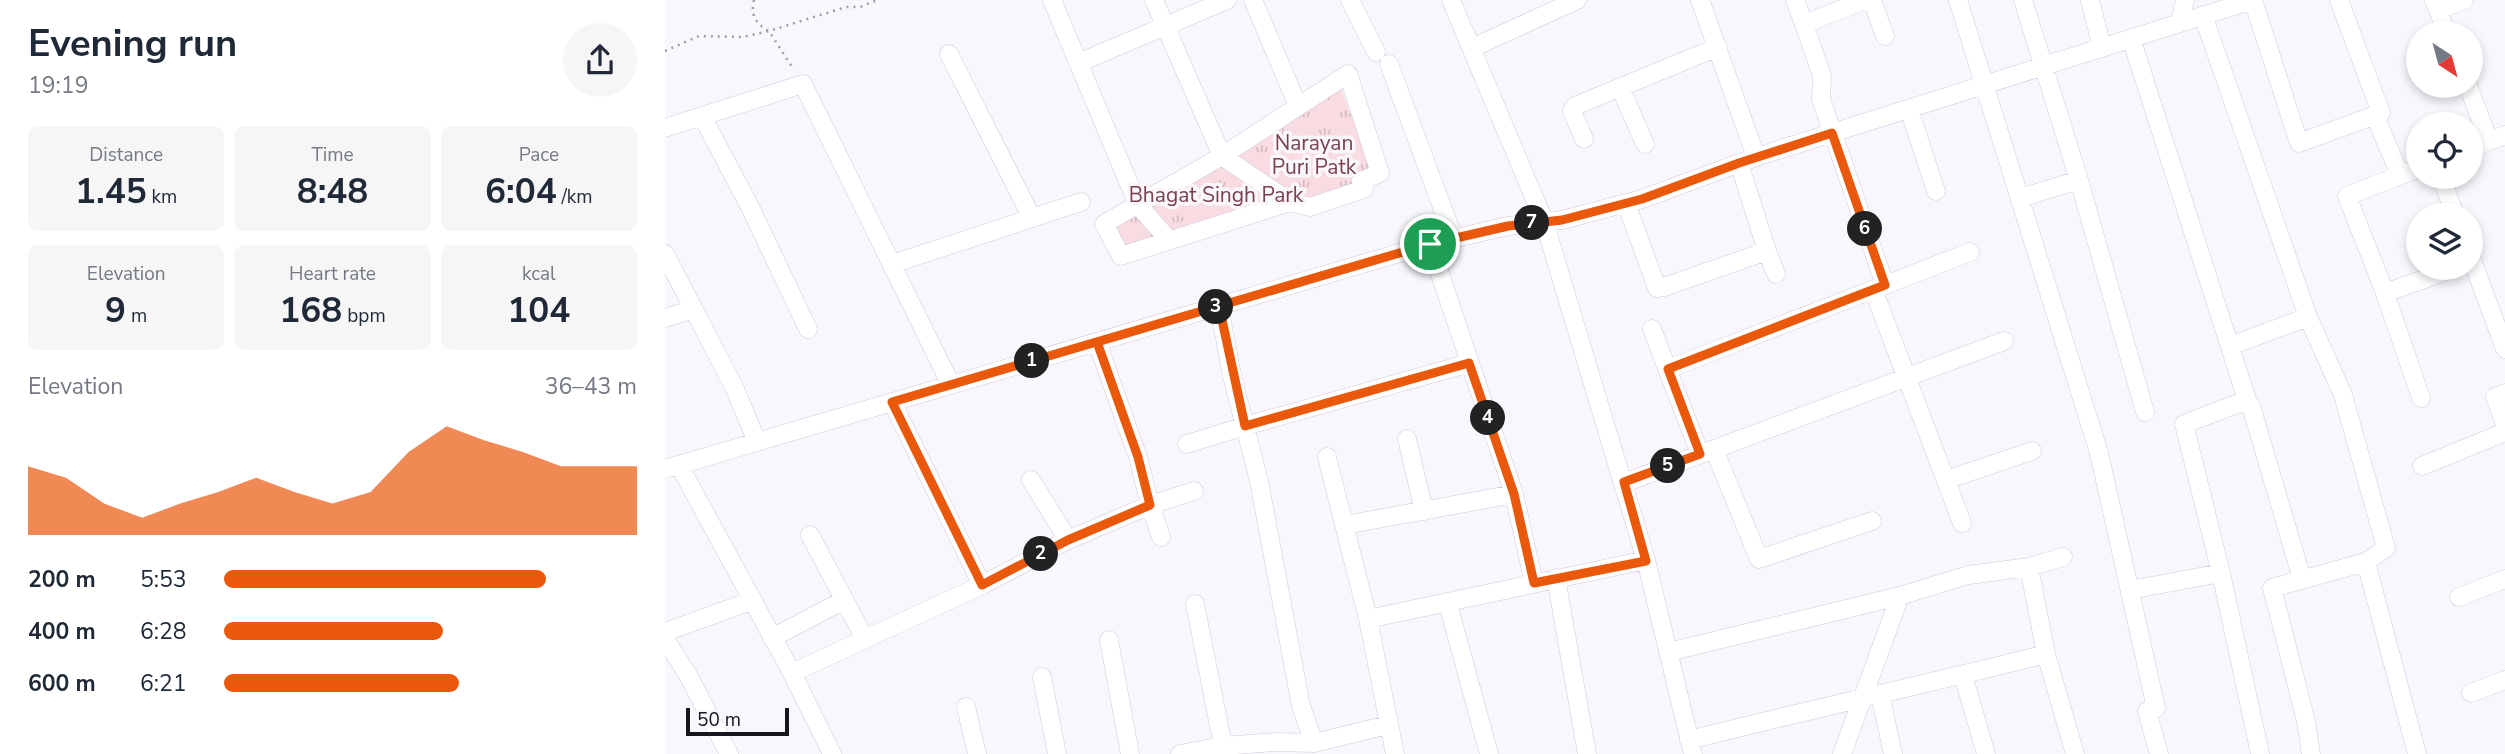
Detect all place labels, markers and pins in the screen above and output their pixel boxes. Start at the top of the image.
pin: 7 [1515,206,1549,241]
pin: 6 [1847,212,1883,246]
pin [1400,214,1460,274]
pin: 3 [1199,290,1233,324]
pin: 1 [1015,344,1049,378]
pin: 4 [1471,400,1505,436]
pin: 5 [1651,448,1685,484]
pin: 2 [1023,536,1059,572]

